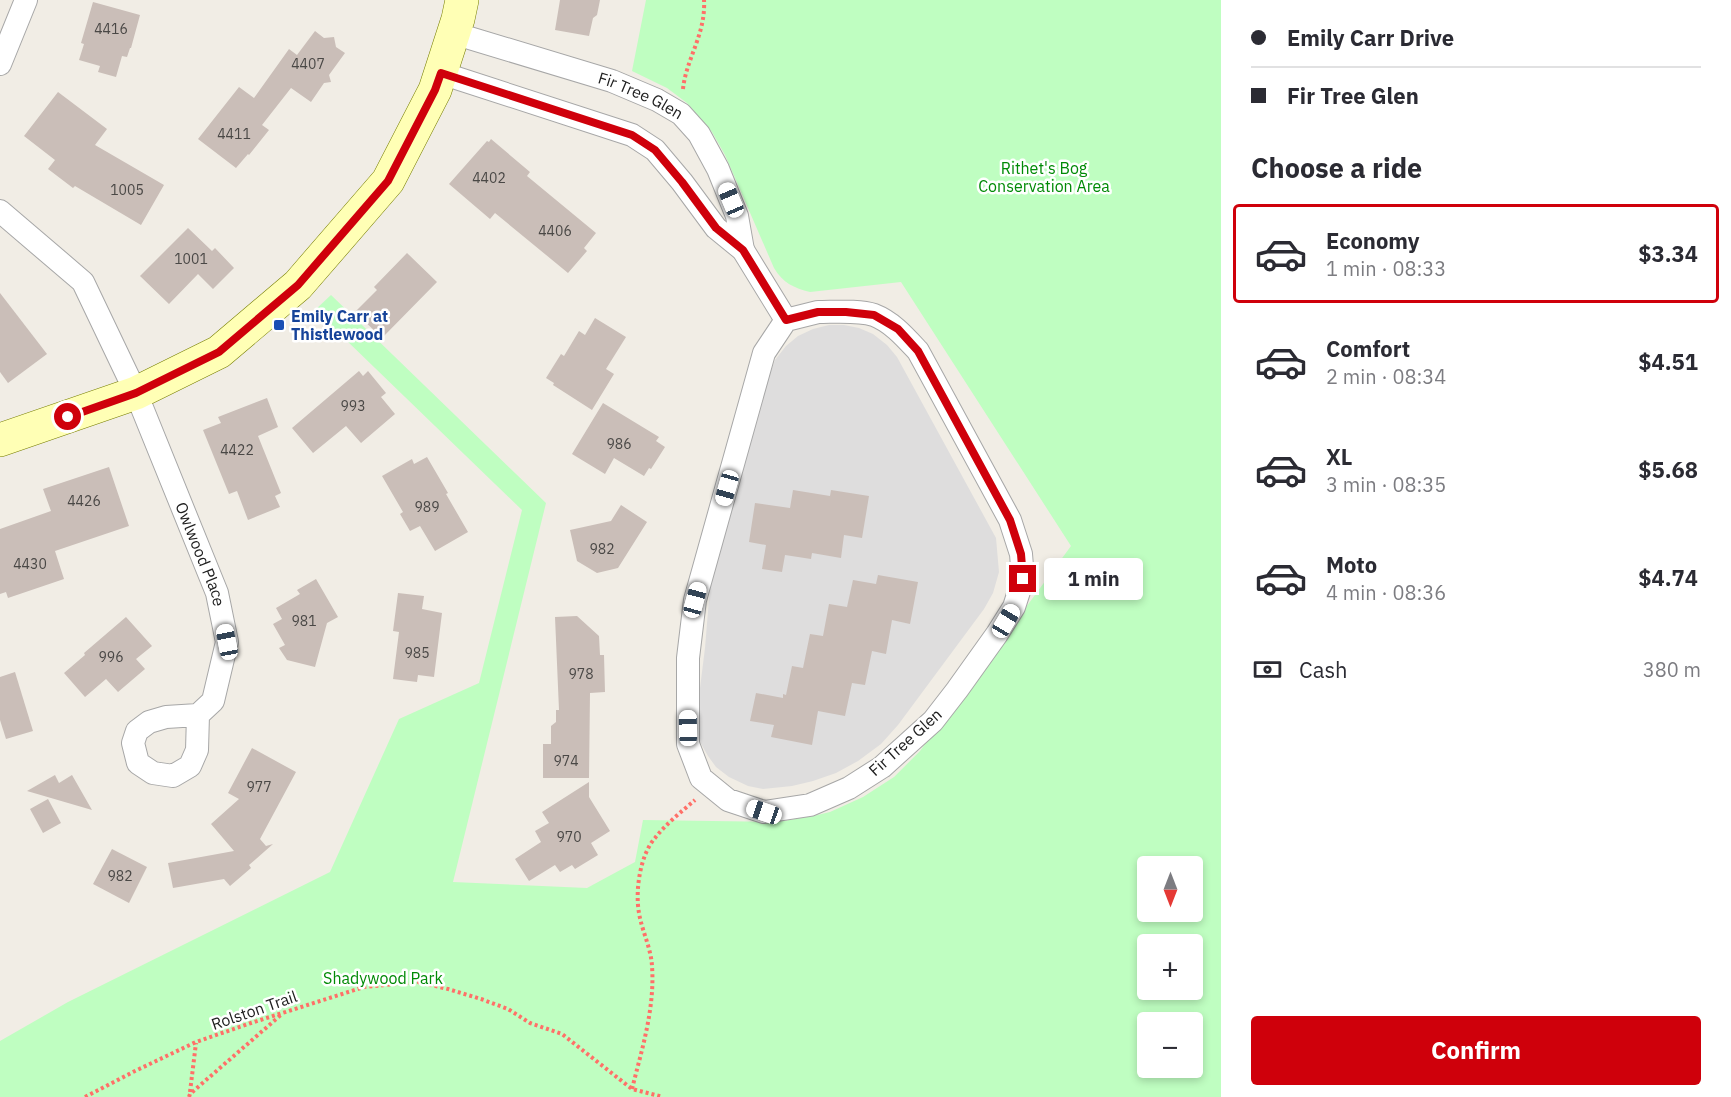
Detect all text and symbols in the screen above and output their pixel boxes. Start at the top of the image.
house number: 4416 [94,20,128,38]
text: Emily Carr Drive [1287,23,1454,52]
house number: 4407 [291,55,325,73]
street label: Fir Tree Glen [596,67,687,123]
text: Fir Tree Glen [1287,81,1419,110]
house number: 4411 [217,125,251,143]
text: Choose a ride [1251,150,1422,185]
park label: Rithet's Bog Conservation Area [978,158,1110,196]
house number: 4402 [472,169,506,187]
car [716,180,746,220]
house number: 1005 [110,181,144,199]
house number: 4406 [538,222,572,240]
text: Economy [1326,226,1420,255]
icon: car [1254,227,1308,281]
text: $3.34 [1638,239,1698,268]
house number: 1001 [174,250,208,268]
text: 1 min · 08:33 [1326,255,1446,282]
place label: Emily Carr at Thistlewood [291,306,388,344]
marker: Emily Carr at Thistlewood [272,318,286,332]
text: Comfort [1326,334,1410,363]
icon: car [1254,335,1308,389]
text: $4.51 [1638,347,1698,376]
text: 2 min · 08:34 [1326,363,1446,390]
house number: 993 [340,397,366,415]
route start [54,403,81,430]
house number: 986 [606,435,632,453]
house number: 4422 [220,441,254,459]
text: XL [1326,442,1352,471]
icon: car [1254,443,1308,497]
text: $5.68 [1638,455,1698,484]
car [713,468,741,508]
text: 3 min · 08:35 [1326,471,1446,498]
house number: 4426 [67,492,101,510]
house number: 989 [414,498,440,516]
street label: Owlwood Place [171,499,229,608]
house number: 982 [589,540,615,558]
text: Moto [1326,550,1377,579]
icon: car [1254,551,1308,605]
house number: 4430 [13,555,47,573]
callout: 1 min [1044,558,1143,600]
text: $4.74 [1638,563,1698,592]
route end [1009,565,1036,592]
text: 1 min [1067,565,1120,592]
text: 4 min · 08:36 [1326,579,1446,606]
car [682,580,708,620]
car [989,601,1023,641]
house number: 981 [291,612,317,630]
car [215,623,239,661]
house number: 985 [404,644,430,662]
house number: 996 [98,648,124,666]
icon: cash [1251,653,1284,686]
text: Cash [1299,655,1348,684]
text: 380 m [1643,656,1701,683]
house number: 978 [568,665,594,683]
street label: Fir Tree Glen [864,704,946,780]
car [679,710,697,746]
house number: 974 [553,752,579,770]
house number: 977 [246,778,272,796]
car [744,798,784,826]
house number: 970 [556,828,582,846]
north arrow [1137,856,1203,922]
map controls [1137,856,1203,1078]
house number: 982 [107,867,133,885]
button: + [1137,934,1203,1000]
park label: Shadywood Park [323,968,443,988]
street label: Rolston Trail [208,986,300,1034]
button: − [1137,1012,1203,1078]
button: Confirm [1251,1016,1701,1085]

